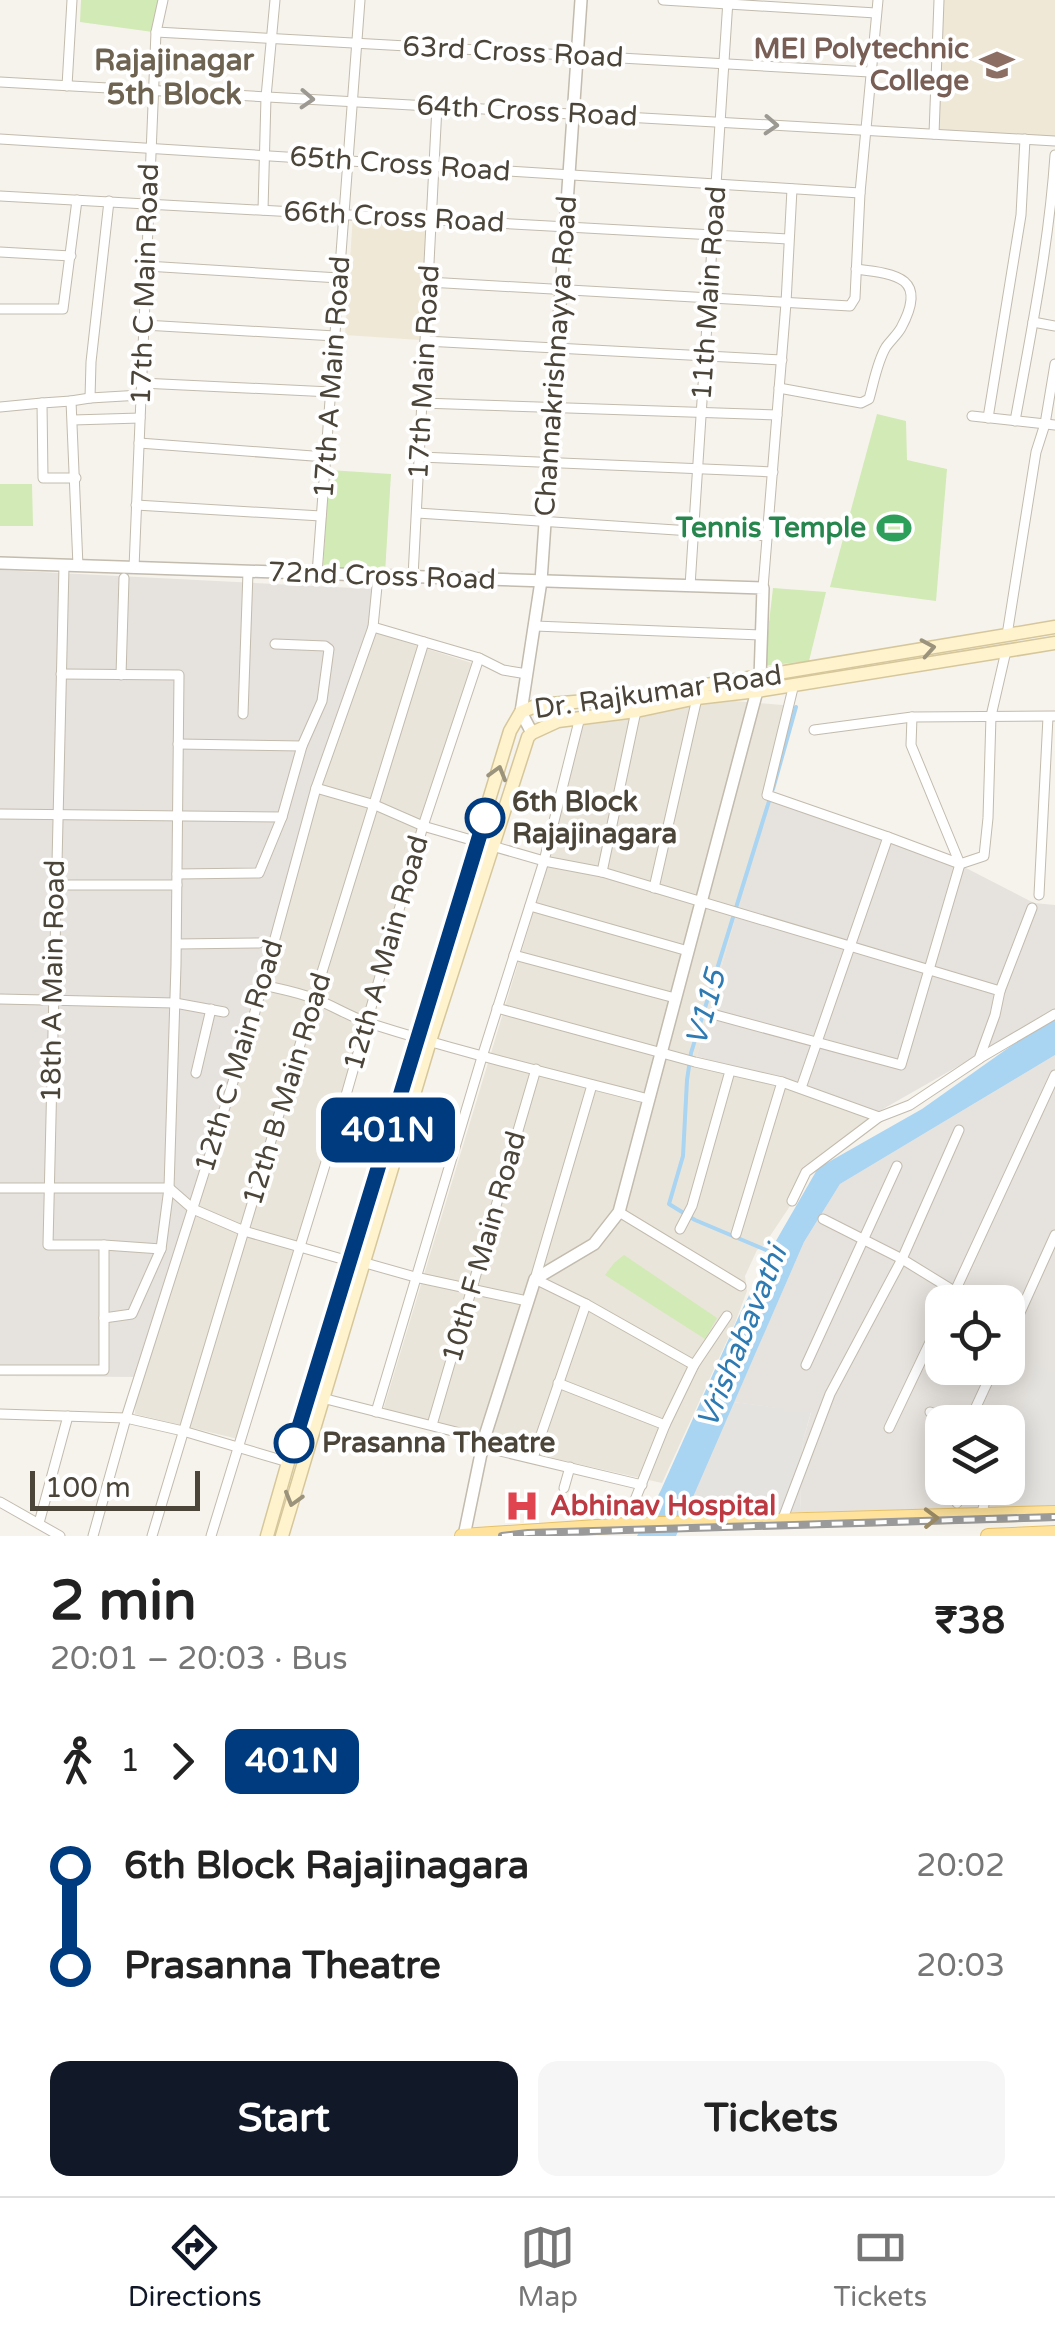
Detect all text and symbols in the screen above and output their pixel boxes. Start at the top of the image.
street label: 63rd Cross Road [401,29,625,75]
place label: MEI Polytechnic College [754,32,969,98]
district label: Rajajinagar 5th Block [94,42,255,113]
school or university icon: MEI Polytechnic College [978,46,1016,84]
one-way arrow [300,88,316,109]
street label: 64th Cross Road [416,88,638,134]
one-way arrow [764,114,780,135]
street label: 65th Cross Road [288,139,512,189]
street label: 17th C Main Road [124,163,166,405]
street label: 11th Main Road [685,185,733,401]
street label: 66th Cross Road [283,194,505,240]
street label: Channakrishnayya Road [528,195,584,517]
street label: 17th A Main Road [307,255,357,499]
street label: 17th Main Road [401,264,447,480]
sports icon: Tennis Temple [875,509,913,547]
place label: Tennis Temple [675,511,866,545]
street label: 72nd Cross Road [267,555,497,597]
one-way arrow [920,638,936,659]
street label: Dr. Rajkumar Road [532,658,784,726]
one-way arrow [486,765,507,782]
place label: 6th Block Rajajinagara [512,785,677,851]
marker: 6th Block Rajajinagara [466,799,504,837]
street label: 12th A Main Road [336,832,436,1074]
street label: 18th A Main Road [34,859,72,1103]
street label: 12th C Main Road [187,936,291,1176]
water label: V115 [678,963,735,1050]
street label: 12th B Main Road [235,969,339,1209]
line badge: 401N [318,1098,458,1162]
text: 401N [341,1109,435,1151]
street label: 10th F Main Road [435,1127,533,1367]
water label: Vrishabavathi [689,1237,797,1433]
map controls [925,1285,1025,1505]
button: locate [925,1285,1025,1385]
button: layers [925,1405,1025,1505]
marker: Prasanna Theatre [275,1424,313,1462]
place label: Prasanna Theatre [322,1426,556,1460]
scale bar [30,1466,200,1510]
text: 100 m [45,1471,131,1505]
hospital icon: Abhinav Hospital [503,1487,541,1525]
place label: Abhinav Hospital [550,1489,776,1523]
one-way arrow [283,1490,304,1508]
one-way arrow [924,1507,940,1529]
text: 2 min [50,1569,197,1635]
text: ₹38 [935,1598,1005,1644]
text: 20:01 – 20:03 · Bus [50,1640,348,1678]
icon: walk [50,1734,105,1789]
icon: forward [155,1734,210,1789]
text: 401N [245,1740,339,1782]
text: 1 [120,1742,140,1780]
text: 6th Block Rajajinagara [124,1843,529,1889]
text: 20:02 [916,1847,1005,1885]
text: Prasanna Theatre [124,1943,441,1989]
text: 20:03 [916,1947,1005,1985]
button: Start [50,2061,518,2176]
button: Tickets [538,2061,1005,2176]
tab: Directions [128,2220,262,2314]
tab: Map [517,2220,578,2314]
tab: Tickets [834,2220,927,2314]

